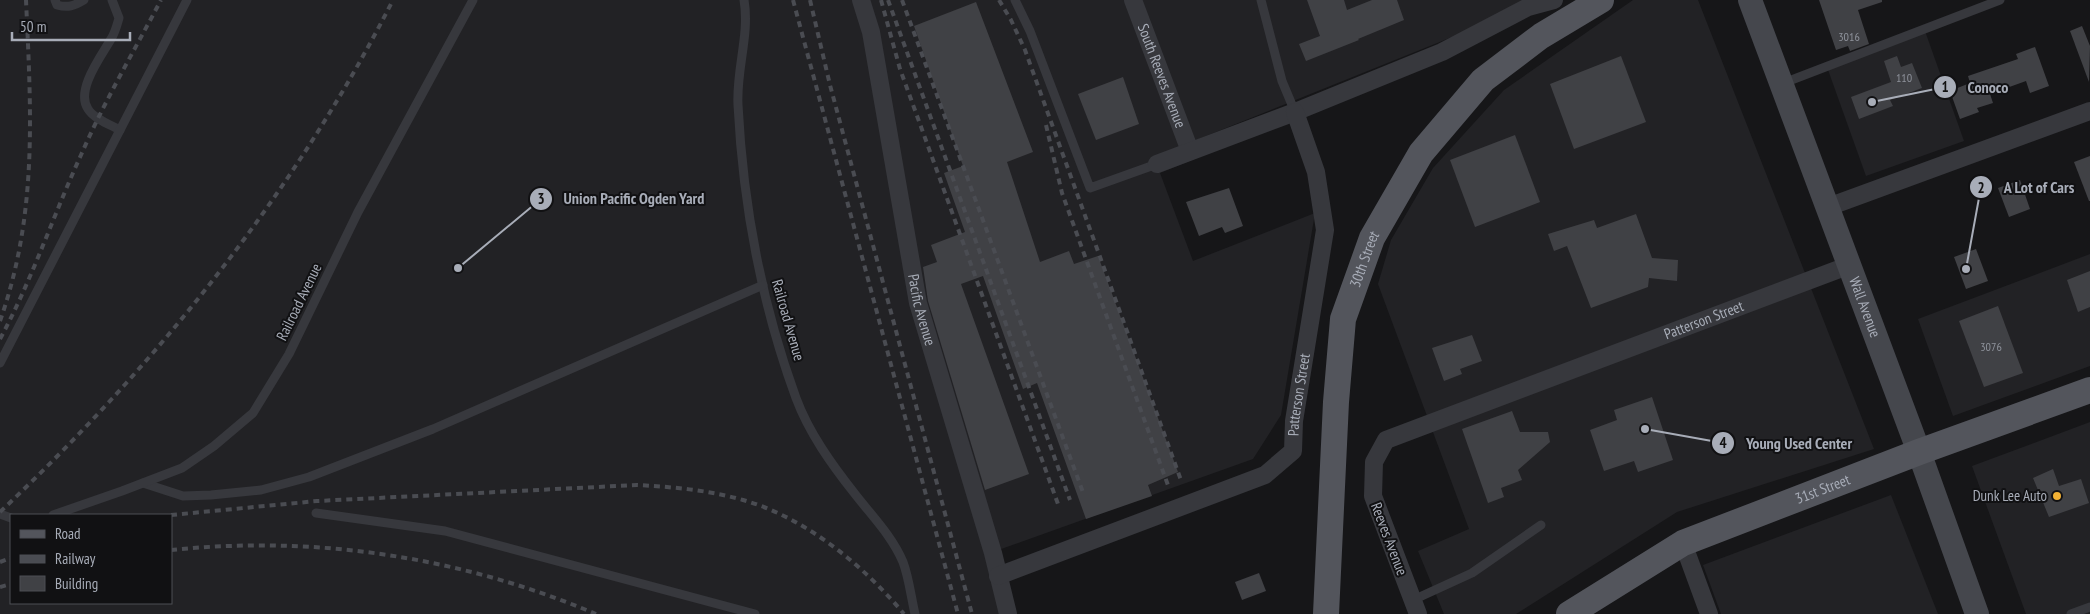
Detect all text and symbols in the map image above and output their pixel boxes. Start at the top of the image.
scale bar [12,10,130,42]
text: 50 m [20,17,46,36]
street label: South Reeves Avenue [1134,21,1190,130]
house number: 3016 [1838,29,1860,44]
house number: 110 [1896,70,1912,85]
callout: Conoco [1933,71,2019,102]
text: 1 [1941,77,1949,96]
text: Conoco [1968,77,2008,97]
callout: A Lot of Cars [1969,172,2085,203]
text: A Lot of Cars [2003,177,2075,197]
text: 2 [1977,178,1985,197]
callout: Union Pacific Ogden Yard [528,183,715,214]
text: Union Pacific Ogden Yard [564,188,704,208]
text: 3 [537,189,545,208]
street label: 30th Street [1345,227,1383,290]
street label: Railroad Avenue [272,260,325,344]
street label: Pacific Avenue [904,272,940,348]
street label: Wall Avenue [1845,274,1885,340]
street label: Railroad Avenue [768,277,809,363]
street label: Patterson Street [1661,296,1746,343]
house number: 3076 [1980,339,2002,354]
street label: Patterson Street [1284,352,1314,436]
callout: Young Used Center [1711,427,1862,458]
text: 4 [1719,433,1727,452]
text: Young Used Center [1745,433,1852,453]
street label: 31st Street [1792,470,1853,508]
place label: Dunk Lee Auto [1973,486,2047,505]
marker: Dunk Lee Auto [2051,490,2063,502]
street label: Reeves Avenue [1367,500,1412,578]
legend [10,514,172,604]
text: Road [55,524,81,543]
text: Railway [55,549,96,568]
text: Building [55,574,98,593]

